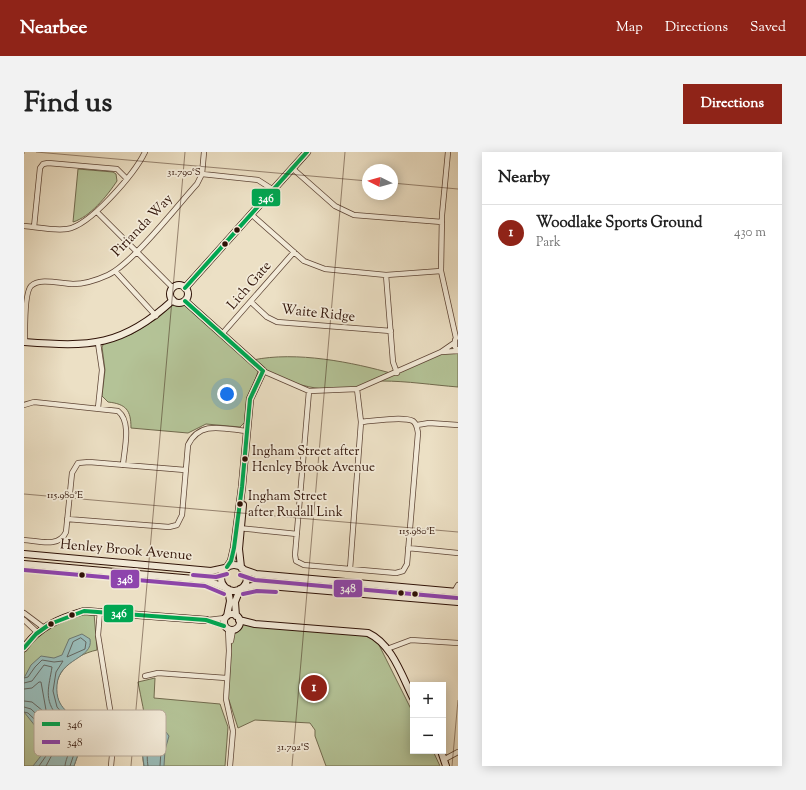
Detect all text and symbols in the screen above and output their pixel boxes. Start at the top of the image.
text: Nearbee [20,15,87,42]
text: Map [616,18,643,38]
text: Directions [665,18,728,38]
text: Saved [750,18,786,38]
text: Find us [24,84,112,124]
button: Directions [683,84,782,124]
north arrow [362,164,398,200]
text: 31.790°S [167,165,201,180]
text: Nearby [498,166,550,190]
line badge: 346 [251,188,281,207]
street label: Pirianda Way [108,190,178,262]
text: 346 [258,191,274,207]
text: Woodlake Sports Ground [536,213,703,234]
text: 1 [509,224,513,242]
text: 430 m [734,224,766,242]
unlabelled marker [232,225,242,235]
text: Park [536,234,561,252]
unlabelled marker [220,239,230,249]
street label: Lich Gate [223,257,277,315]
street label: Waite Ridge [280,300,356,328]
your location [217,384,237,404]
place label: Ingham Street after Henley Brook Avenue [252,443,375,477]
marker: Ingham Street after Henley Brook Avenue [240,454,250,464]
text: 115.980°E [47,488,83,503]
place label: Ingham Street after Rudall Link [248,488,343,522]
marker: Ingham Street after Rudall Link [235,499,245,509]
text: 115.980°E [399,524,435,539]
street label: Henley Brook Avenue [59,535,193,567]
line badge: 348 [110,569,140,589]
unlabelled marker [77,570,87,580]
text: 348 [117,572,133,588]
line badge: 348 [333,579,363,598]
text: 348 [340,581,356,597]
unlabelled marker [396,588,406,598]
unlabelled marker [410,589,420,599]
line badge: 346 [103,604,134,623]
text: 346 [111,606,127,622]
unlabelled marker [67,610,77,620]
unlabelled marker [46,619,56,629]
pin: 1 [301,673,327,703]
map controls [410,682,446,754]
button: + [410,682,446,718]
legend [34,710,166,756]
text: 346 [67,717,82,733]
button: − [410,718,446,754]
text: 348 [67,735,83,751]
text: 31.792°S [277,740,309,755]

